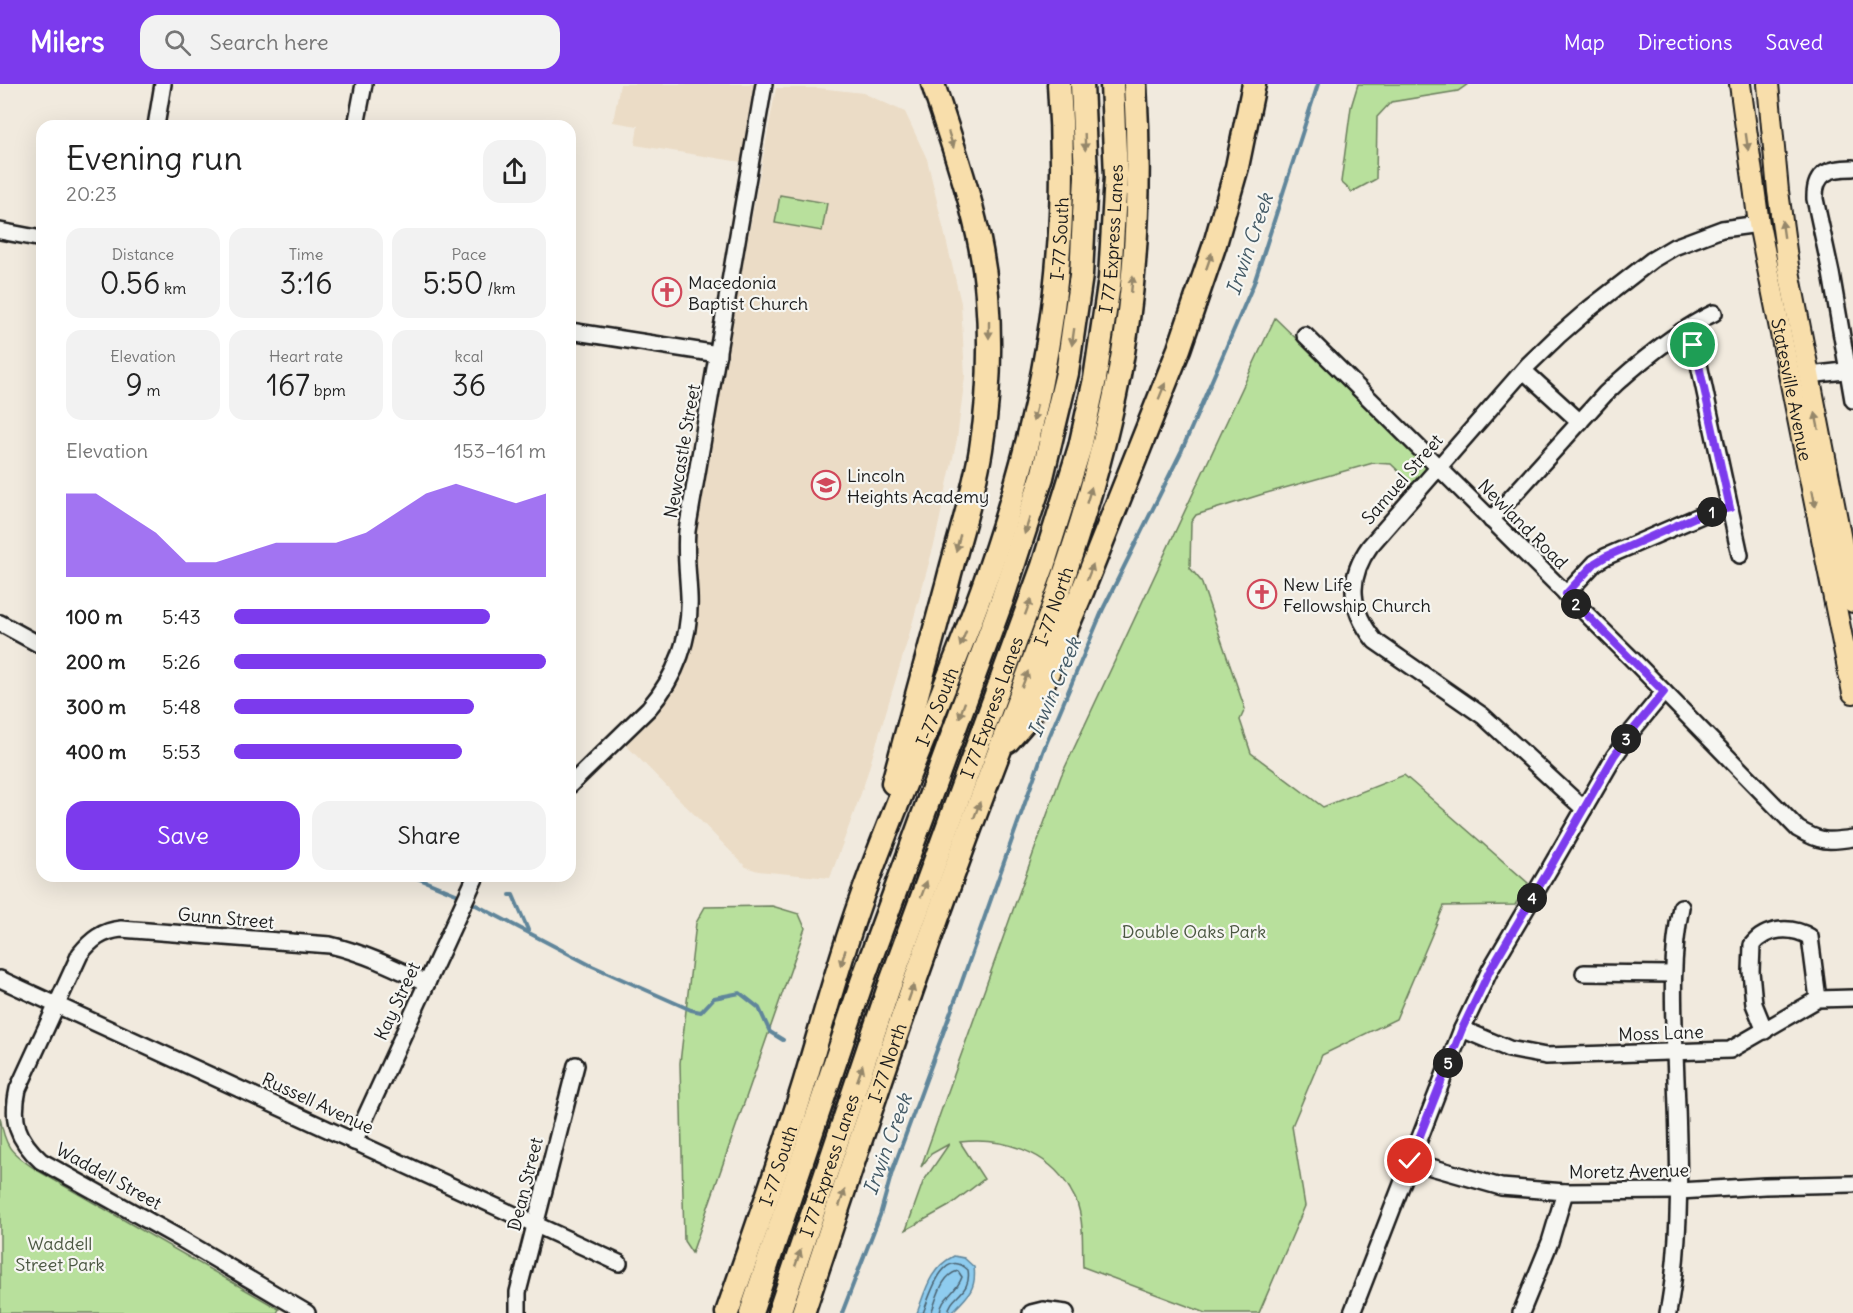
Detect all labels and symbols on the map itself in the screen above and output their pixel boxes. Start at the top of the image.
one-way arrow [947,131,956,149]
one-way arrow [1080,133,1090,152]
one-way arrow [1743,133,1752,152]
street label: I 77 Express Lanes [1093,164,1128,315]
water label: Irwin Creek [1220,188,1279,298]
street label: I-77 South [1045,197,1073,281]
one-way arrow [1778,219,1787,238]
one-way arrow [1205,252,1215,270]
place label: Macedonia Baptist Church [688,271,808,315]
one-way arrow [1127,274,1137,293]
church icon: Macedonia Baptist Church [651,276,683,308]
street label: Statesville Avenue [1767,316,1818,463]
pin [1667,319,1718,370]
one-way arrow [984,320,994,339]
one-way arrow [1068,327,1077,346]
street label: Newcastle Street [659,382,705,520]
one-way arrow [1157,382,1167,400]
one-way arrow [1030,404,1040,422]
one-way arrow [1812,411,1821,430]
street label: Samuel Street [1356,429,1448,529]
place label: Lincoln Heights Academy [847,464,989,508]
school or university icon: Lincoln Heights Academy [810,469,842,501]
street label: Newland Road [1473,474,1573,574]
one-way arrow [1085,486,1094,504]
one-way arrow [1810,489,1819,508]
pin: 1 [1697,497,1727,527]
one-way arrow [1022,517,1032,535]
one-way arrow [952,534,962,552]
street label: I-77 North [1029,563,1078,649]
one-way arrow [1085,563,1095,581]
place label: New Life Fellowship Church [1283,573,1431,617]
church icon: New Life Fellowship Church [1246,578,1278,610]
pin: 2 [1561,589,1591,619]
one-way arrow [1024,598,1034,616]
one-way arrow [958,630,968,648]
water label: Irwin Creek [1022,632,1087,741]
street label: I 77 Express Lanes [955,633,1028,781]
street label: I-77 South [910,664,963,750]
one-way arrow [1021,670,1031,688]
one-way arrow [956,701,966,719]
pin: 3 [1611,724,1641,754]
one-way arrow [972,800,982,818]
one-way arrow [920,879,930,897]
pin: 4 [1517,883,1547,913]
street label: Gunn Street [177,902,275,934]
park label: Double Oaks Park [1122,920,1266,943]
one-way arrow [837,949,847,967]
street label: Kay Street [369,958,425,1044]
one-way arrow [906,984,916,1002]
street label: I-77 North [863,1020,911,1105]
street label: Moss Lane [1618,1020,1704,1046]
pin: 5 [1433,1048,1463,1078]
one-way arrow [856,1064,866,1082]
street label: Russell Avenue [258,1067,378,1139]
water label: Irwin Creek [857,1088,917,1198]
street label: I 77 Express Lanes [794,1091,864,1240]
street label: I-77 South [754,1122,802,1209]
street label: Dean Street [502,1135,548,1233]
pin [1384,1135,1435,1186]
street label: Waddell Street [52,1138,166,1214]
street label: Moretz Avenue [1569,1158,1689,1184]
one-way arrow [837,1189,847,1207]
park label: Waddell Street Park [15,1232,105,1276]
one-way arrow [794,1249,803,1267]

